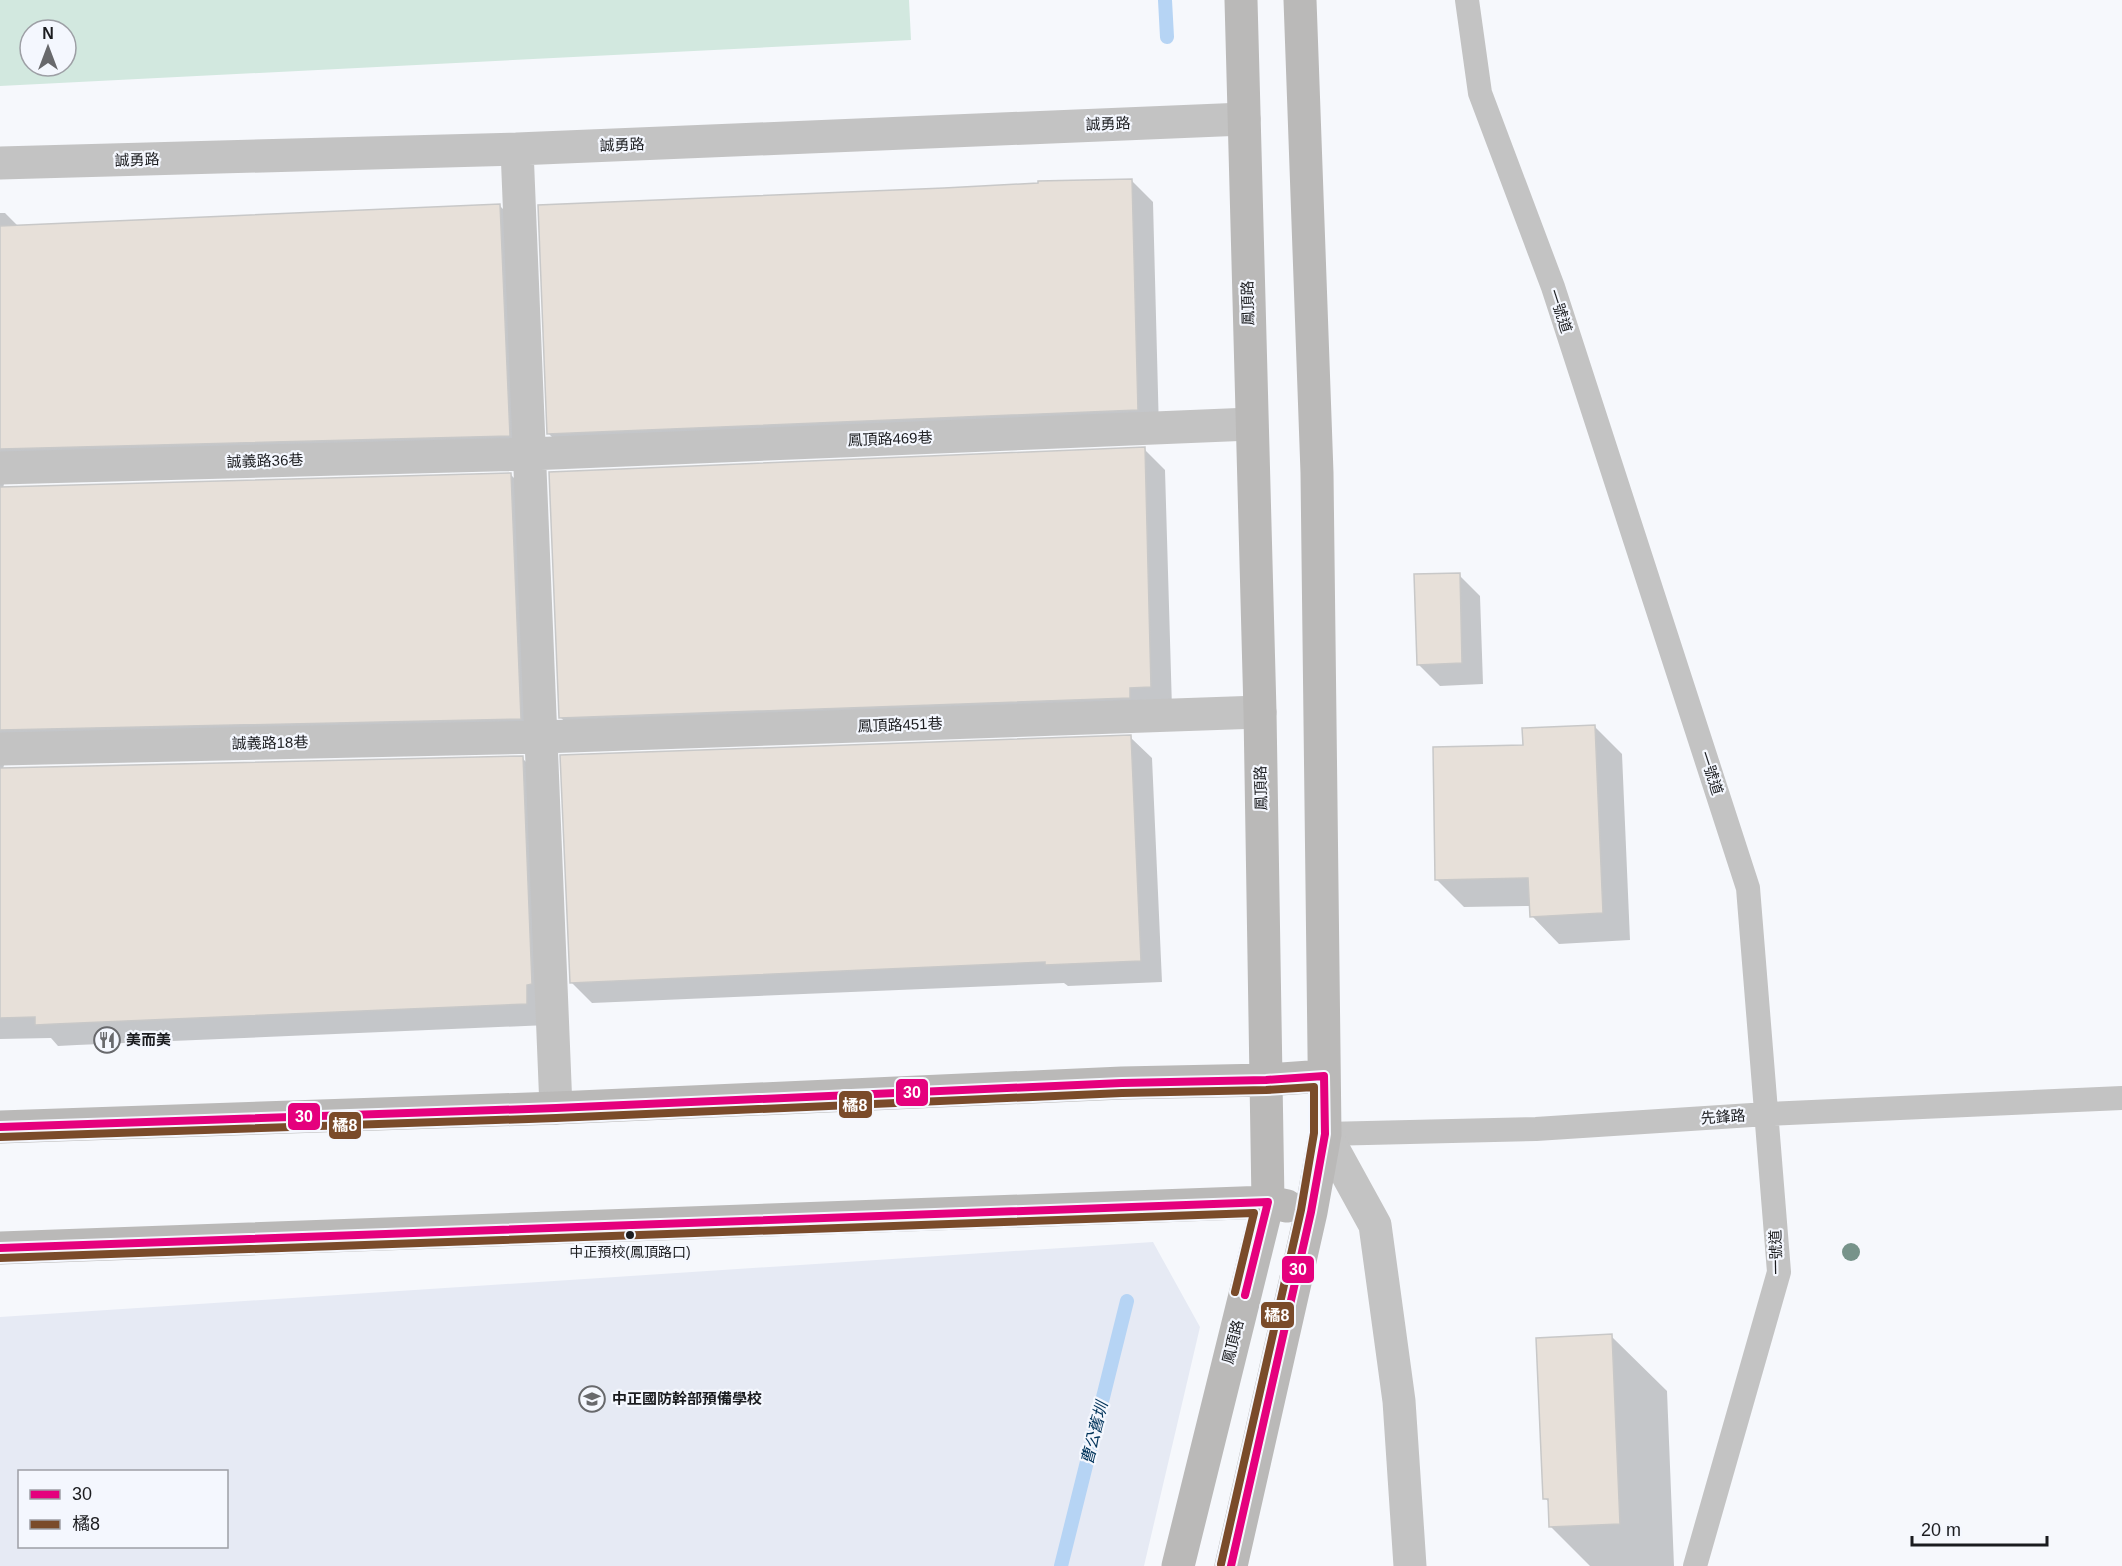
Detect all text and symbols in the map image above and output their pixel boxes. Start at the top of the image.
north arrow [18,18,78,78]
text: N [42,25,54,42]
street label: 誠勇路 [1085,114,1131,133]
street label: 誠勇路 [599,135,645,154]
street label: 誠勇路 [114,150,160,169]
street label: 鳳頂路 [1239,280,1256,326]
street label: 一號道 [1545,287,1576,335]
street label: 鳳頂路469巷 [847,429,933,448]
street label: 誠義路36巷 [226,451,304,470]
street label: 鳳頂路451巷 [857,715,943,734]
street label: 誠義路18巷 [232,733,308,752]
street label: 一號道 [1696,749,1727,797]
street label: 鳳頂路 [1252,765,1269,811]
restaurant icon: 美而美 [92,1025,122,1055]
place label: 美而美 [126,1031,171,1048]
line badge: 30 [895,1078,929,1107]
text: 30 [903,1084,921,1101]
line badge: 橘8 [838,1090,873,1119]
text: 橘8 [842,1097,868,1114]
line badge: 30 [287,1102,321,1131]
street label: 先鋒路 [1700,1106,1746,1127]
text: 30 [295,1108,313,1125]
line badge: 橘8 [328,1111,362,1140]
text: 橘8 [332,1117,358,1134]
marker: 中正預校(鳳頂路口) [624,1229,636,1241]
street label: 一號道 [1767,1229,1784,1275]
place label: 中正預校(鳳頂路口) [569,1244,691,1260]
line badge: 30 [1281,1255,1315,1284]
text: 30 [1289,1261,1307,1278]
line badge: 橘8 [1260,1301,1295,1329]
text: 橘8 [1264,1307,1290,1324]
street label: 鳳頂路 [1219,1318,1246,1366]
school or university icon: 中正國防幹部預備學校 [577,1384,607,1414]
place label: 中正國防幹部預備學校 [612,1390,762,1407]
water label: 曹公舊圳 [1078,1398,1111,1466]
legend [18,1470,228,1548]
text: 30 [72,1484,92,1504]
scale bar [1912,1509,2047,1547]
text: 橘8 [72,1514,100,1534]
text: 20 m [1921,1520,1961,1540]

